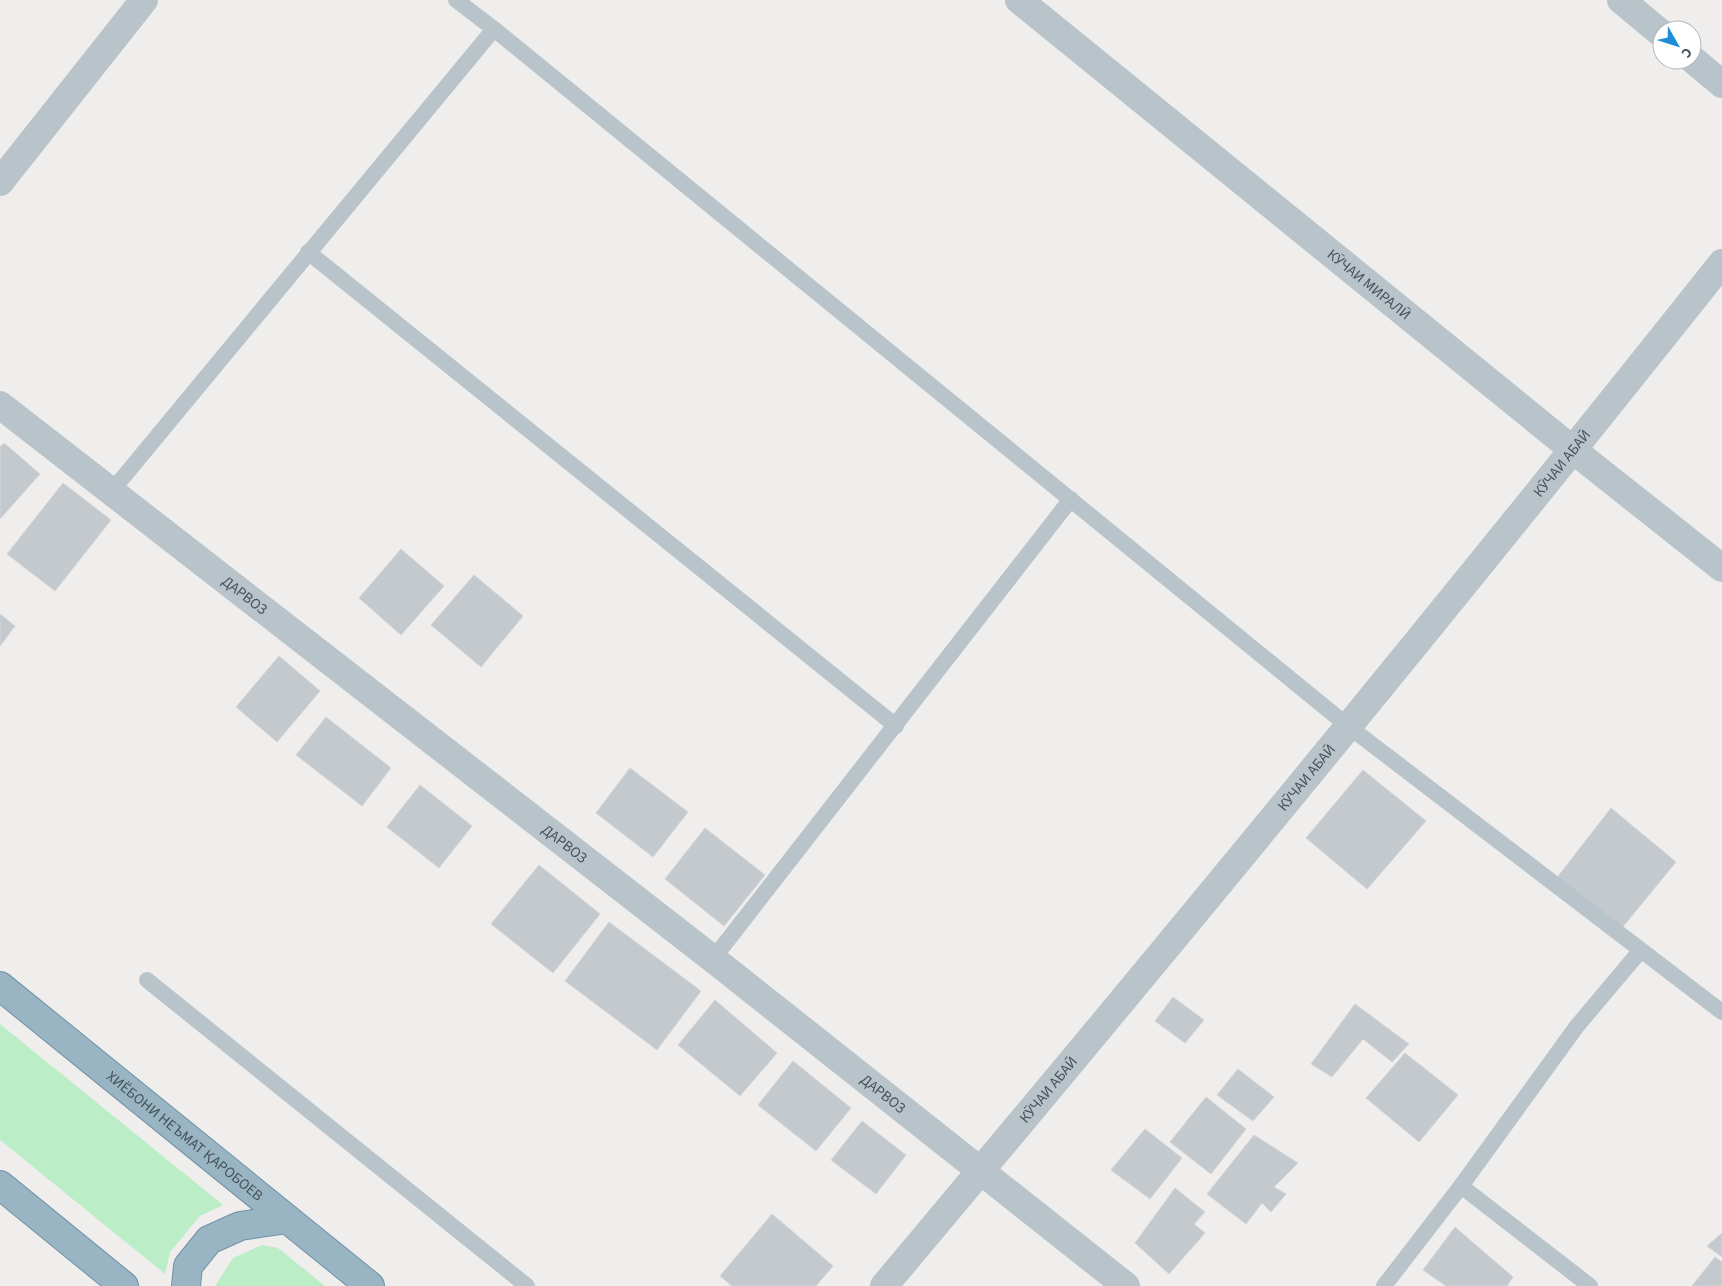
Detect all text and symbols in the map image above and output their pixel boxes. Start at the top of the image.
north arrow [1652,20,1702,70]
text: С [1676,43,1697,62]
street label: КӮЧАИ МИРАЛӢ [1322,244,1415,325]
street label: КӮЧАИ АБАӢ [1529,425,1596,502]
street label: ДАРВОЗ [217,571,272,620]
street label: КӮЧАИ АБАӢ [1273,740,1341,816]
street label: ДАРВОЗ [537,820,592,869]
street label: КӮЧАИ АБАӢ [1015,1052,1083,1128]
street label: ХИЁБОНИ НЕЪМАТ ҚАРОБОЕВ [102,1066,267,1206]
street label: ДАРВОЗ [856,1070,910,1119]

